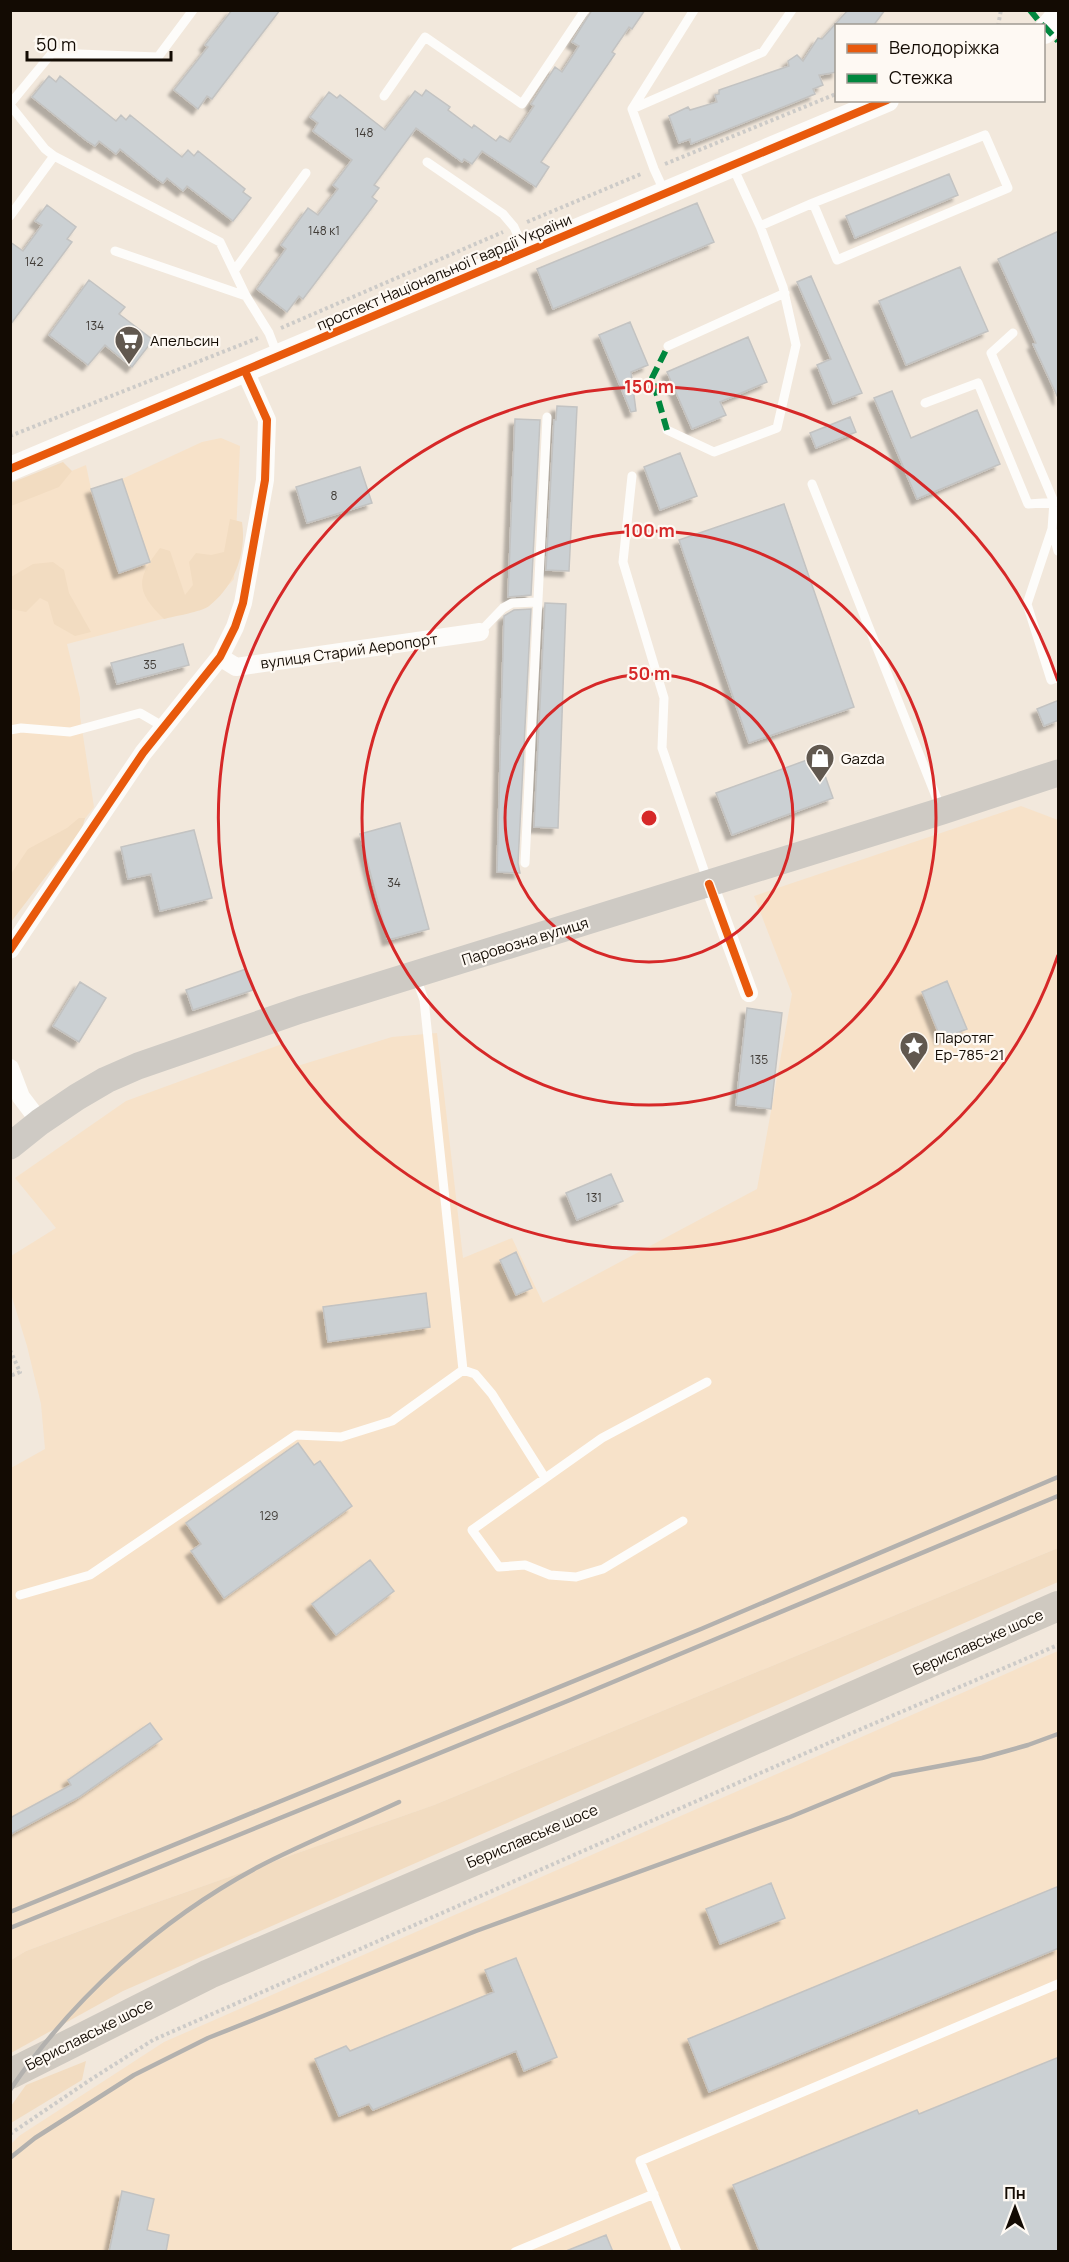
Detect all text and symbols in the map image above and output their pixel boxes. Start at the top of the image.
scale bar [27,24,171,62]
legend [835,24,1045,102]
text: 50 m [36,32,76,56]
text: Велодоріжка [889,35,999,59]
text: Стежка [889,65,953,89]
house number: 148 [355,124,373,141]
street label: проспект Національної Гвардії України [313,209,575,335]
house number: 148 к1 [308,222,340,239]
house number: 142 [25,253,43,270]
house number: 134 [86,317,104,334]
supermarket icon: Апельсин [113,324,145,366]
place label: Апельсин [150,330,219,351]
text: 150 m [624,374,674,398]
house number: 8 [331,487,338,504]
text: 100 m [623,518,675,542]
street label: вулиця Старий Аеропорт [259,628,439,674]
house number: 35 [143,656,157,673]
text: 50 m [628,661,670,685]
shop icon: Gazda [804,742,836,784]
place label: Gazda [841,748,884,769]
centre of rings [639,808,659,828]
house number: 34 [387,874,401,891]
street label: Паровозна вулиця [459,912,591,970]
place label: Паротяг Ер-785-21 [935,1027,1004,1065]
place icon: Паротяг Ер-785-21 [898,1030,930,1072]
house number: 135 [750,1051,768,1068]
house number: 131 [586,1189,602,1206]
house number: 129 [260,1507,278,1524]
street label: Бериславське шосе [909,1604,1047,1680]
street label: Бериславське шосе [463,1799,601,1873]
street label: Бериславське шосе [21,1993,157,2075]
north arrow [985,2178,1045,2238]
text: Пн [1004,2182,1026,2204]

